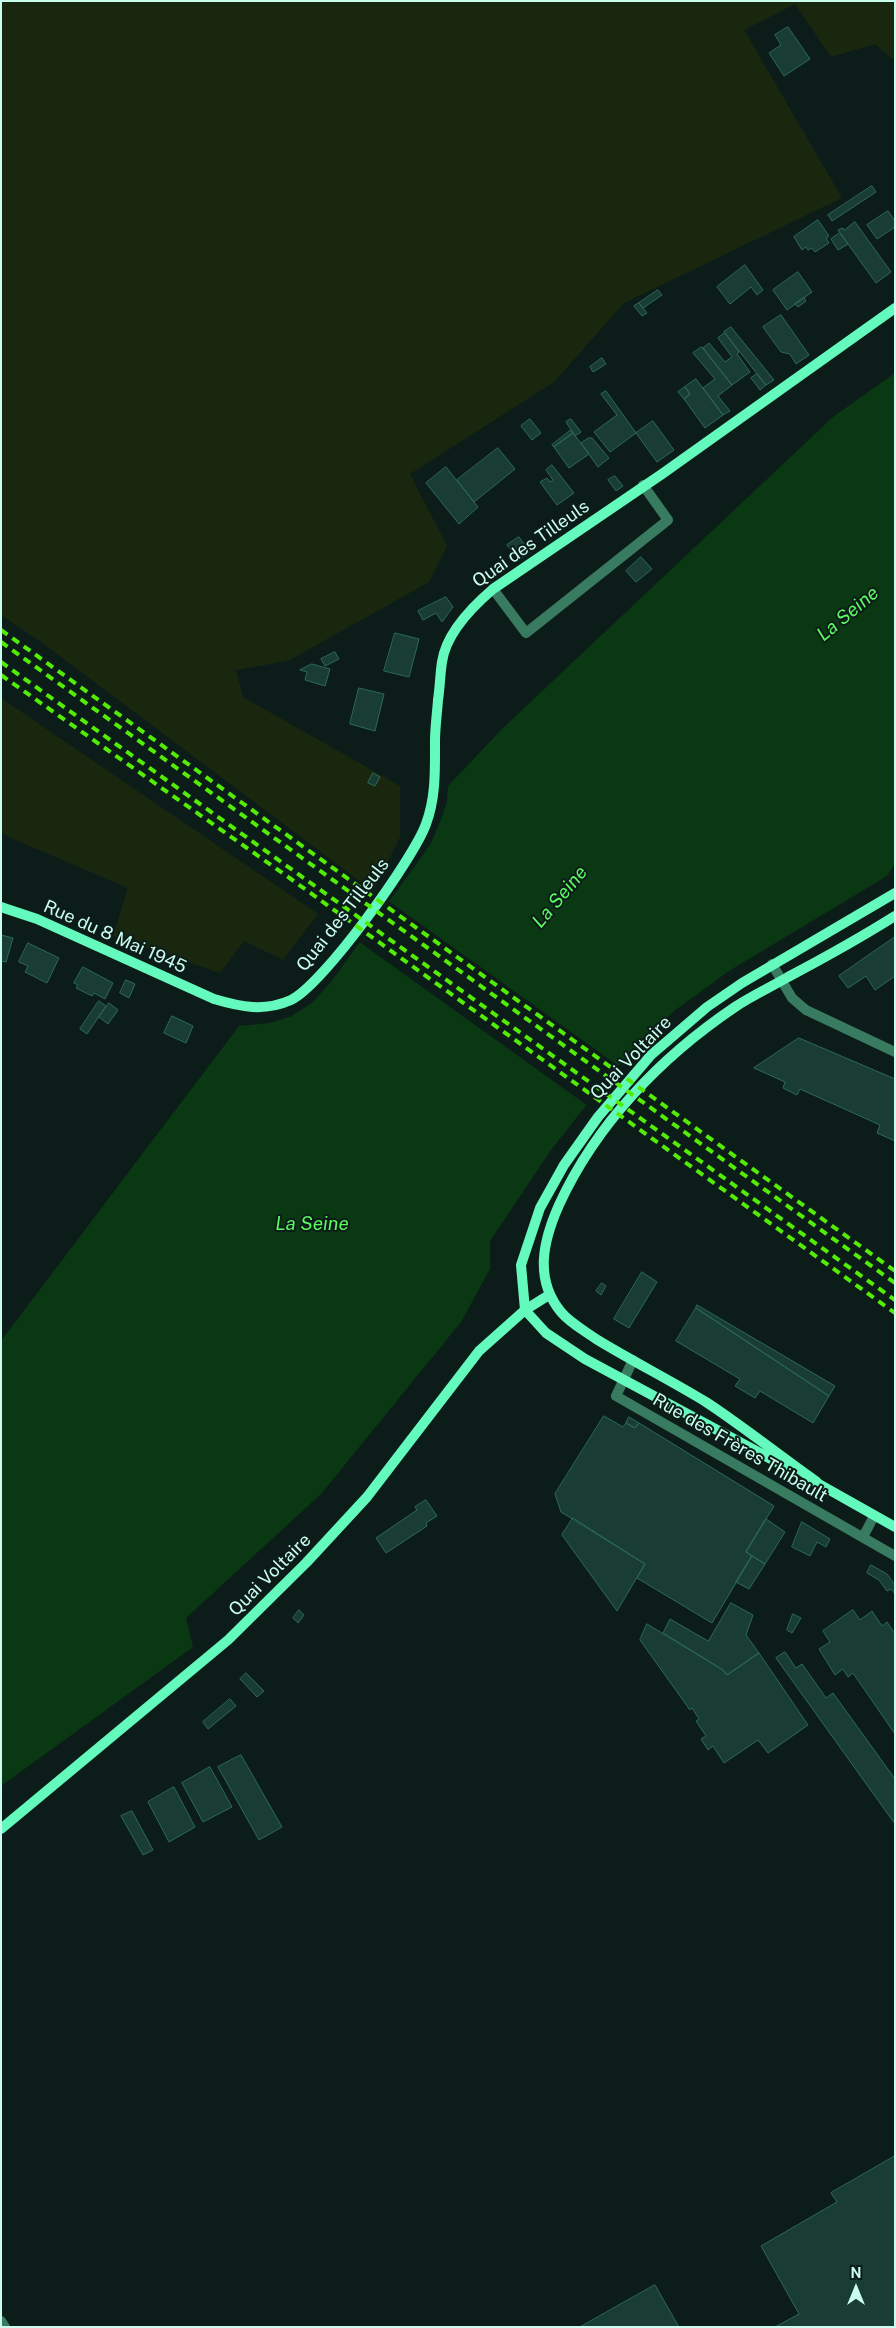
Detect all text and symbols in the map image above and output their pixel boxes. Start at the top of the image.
street label: Quai des Tilleuls [468,496,594,592]
water label: La Seine [813,582,883,646]
street label: Quai des Tilleuls [292,854,394,976]
water label: La Seine [528,862,592,932]
street label: Rue du 8 Mai 1945 [40,896,190,978]
street label: Quai Voltaire [586,1012,676,1104]
water label: La Seine [275,1213,349,1235]
street label: Rue des Frères Thibault [649,1389,831,1507]
street label: Quai Voltaire [224,1529,316,1621]
north arrow [831,2263,881,2313]
text: N [851,2265,861,2281]

